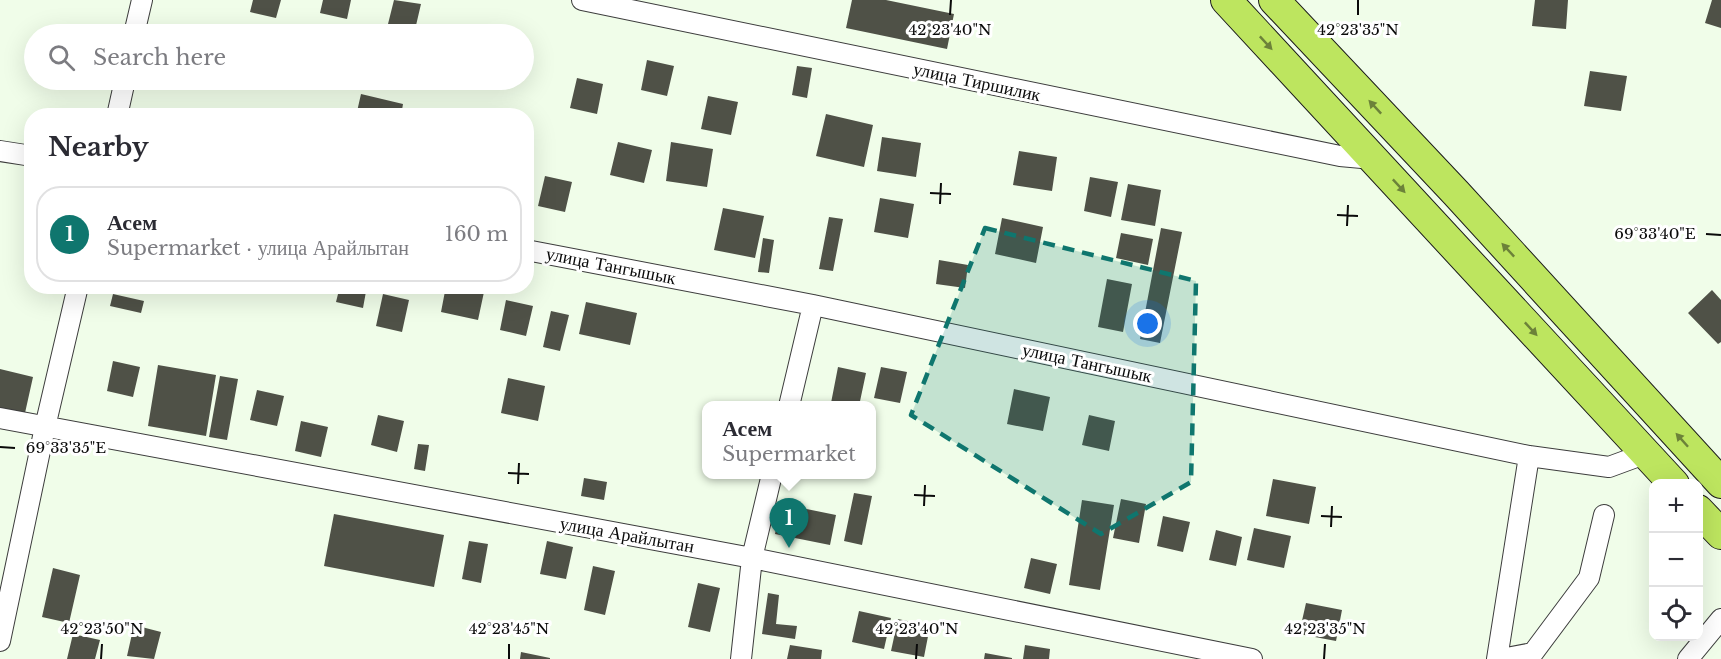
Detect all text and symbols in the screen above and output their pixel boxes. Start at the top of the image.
text: 42°23'40"N [909,20,991,39]
text: 42°23'35"N [1317,20,1399,39]
search box [24,24,534,90]
one-way arrow [1259,35,1272,50]
icon: search [45,41,78,74]
text: Search here [93,44,226,71]
street label: улица Тиршилик [911,58,1043,106]
one-way arrow [1368,100,1382,114]
text: Nearby [48,131,149,163]
one-way arrow [1392,178,1405,193]
text: Асем [107,209,157,236]
text: 1 [65,222,74,246]
text: 160 m [445,222,508,246]
text: 69°33'40"E [1614,224,1696,243]
text: Supermarket · улица Арайлытан [107,236,409,260]
one-way arrow [1501,242,1515,257]
street label: улица Тангышык [544,243,678,289]
your location [1133,309,1162,338]
one-way arrow [1524,321,1537,336]
street label: улица Тангышык [1020,339,1154,388]
popup [702,401,876,479]
text: Асем [722,415,772,442]
one-way arrow [1676,433,1689,448]
text: 69°33'35"E [26,438,106,457]
text: Supermarket [722,442,856,466]
map controls [1649,479,1703,641]
button: + [1649,479,1703,533]
pin: 1 [770,498,808,548]
street label: улица Арайлытан [558,512,696,558]
button: − [1649,533,1703,587]
button: locate [1649,587,1703,641]
text: 42°23'50"N [61,619,143,638]
text: 42°23'45"N [469,619,549,638]
text: 42°23'40"N [876,619,958,638]
text: 42°23'35"N [1284,619,1366,638]

